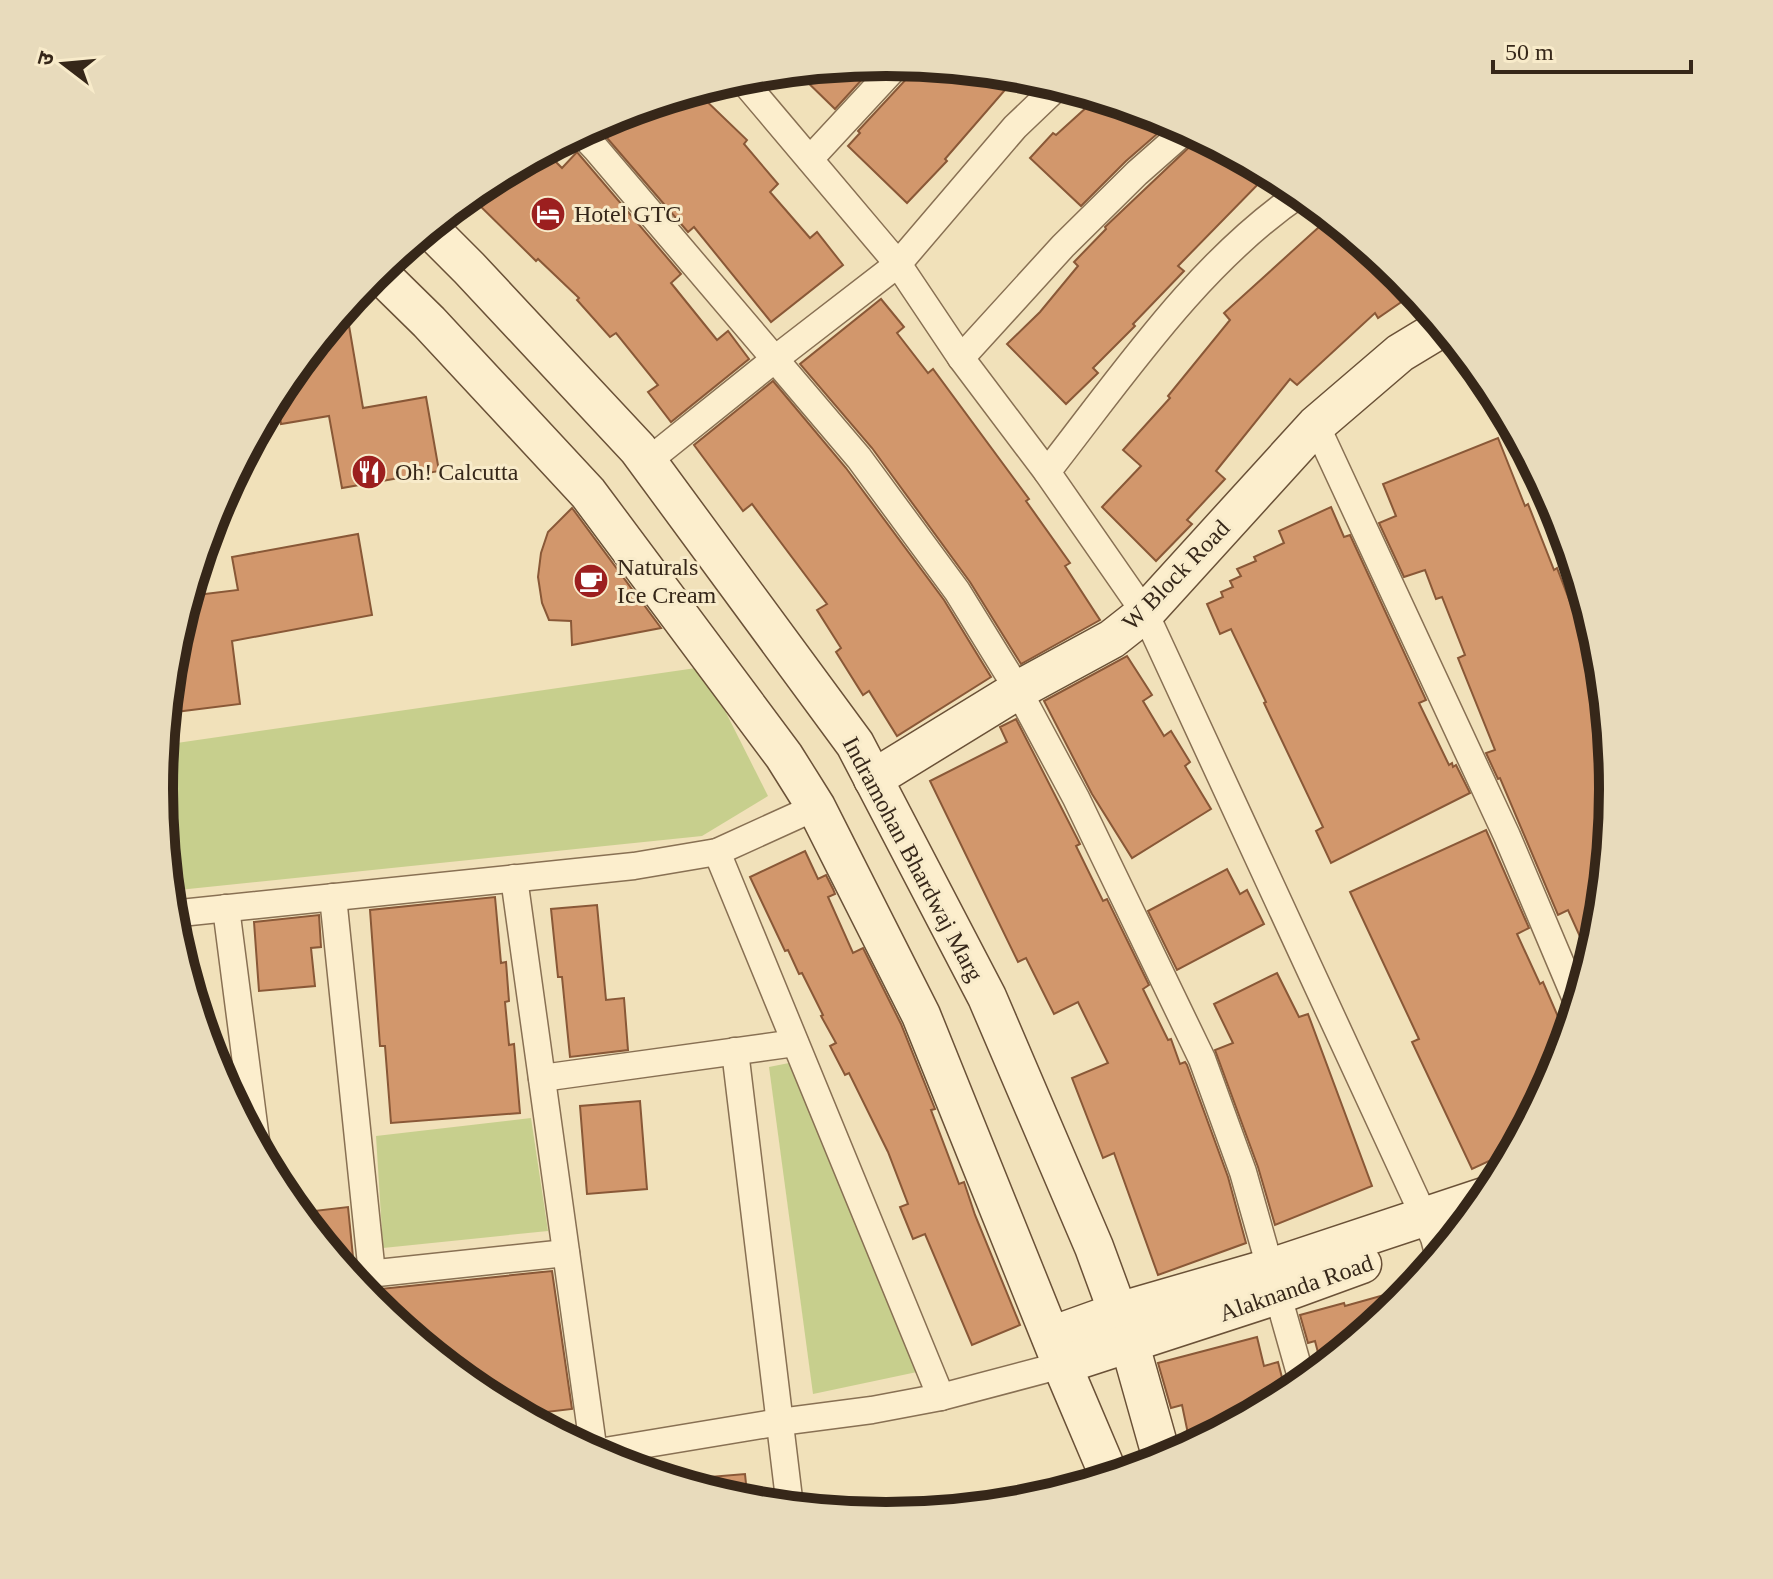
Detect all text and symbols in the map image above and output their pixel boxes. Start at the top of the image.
north arrow [24,24,104,104]
scale bar [1493,24,1691,74]
text: 50 m [1505,39,1554,65]
text: उ [31,48,59,68]
hotel icon: Hotel GTC [529,195,567,233]
place label: Hotel GTC [574,201,681,227]
restaurant icon: Oh! Calcutta [350,453,388,491]
place label: Oh! Calcutta [395,459,519,485]
street label: W Block Road [1117,515,1235,635]
place label: Naturals Ice Cream [617,554,717,608]
cafe icon: Naturals Ice Cream [572,562,610,600]
street label: Indramohan Bhardwaj Marg [837,732,989,986]
street label: Alaknanda Road [1216,1250,1376,1326]

